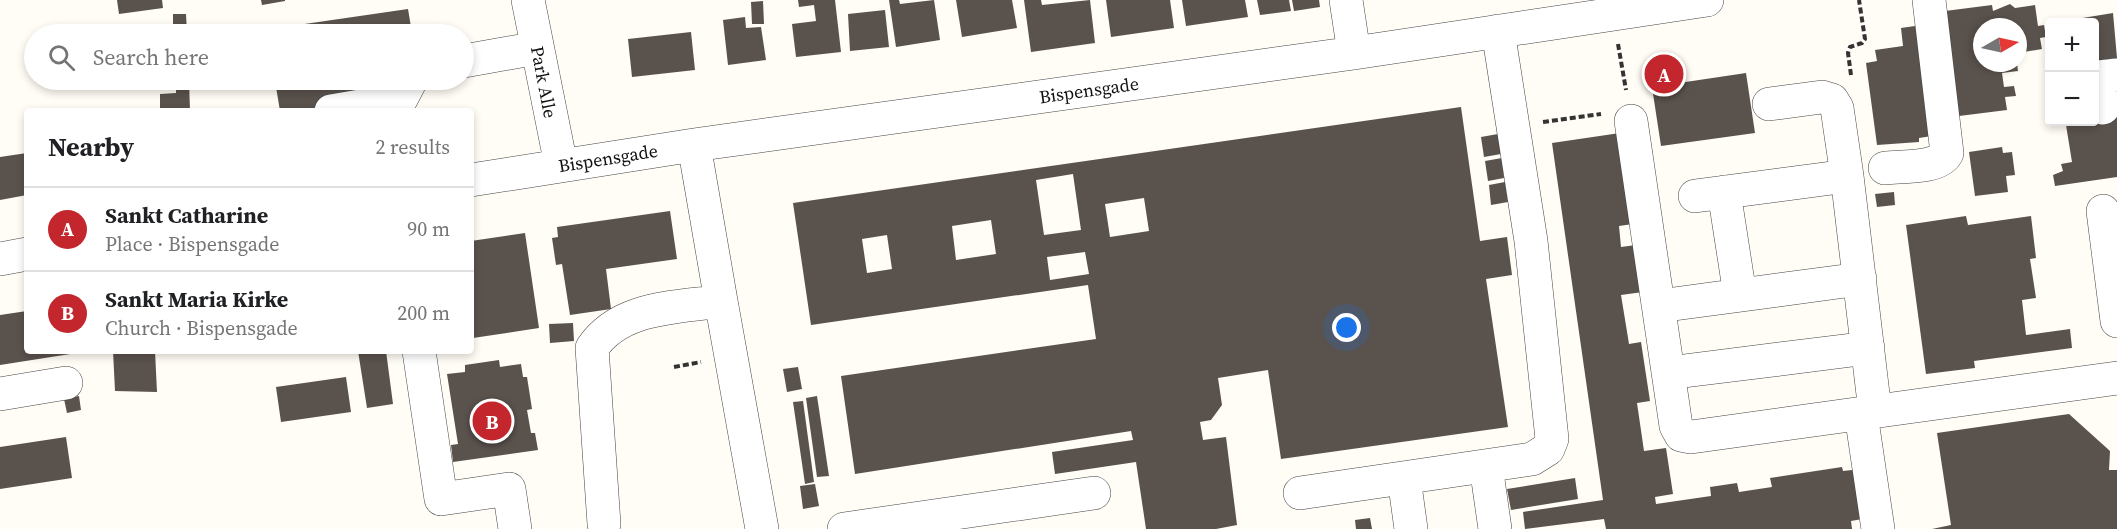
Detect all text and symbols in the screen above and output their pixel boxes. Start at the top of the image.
north arrow [1973,18,2027,72]
map controls [2045,18,2099,126]
button: + [2045,18,2099,72]
search box [24,24,474,90]
icon: search [45,41,78,74]
text: Search here [93,42,209,72]
street label: Park Alle [525,44,563,120]
pin: A [1644,52,1684,97]
street label: Bispensgade [1038,71,1140,109]
button: − [2045,72,2099,126]
text: Nearby [48,129,134,165]
text: 2 results [375,133,450,161]
street label: Bispensgade [557,138,659,178]
text: Sankt Catharine [105,200,268,230]
text: A [61,215,74,243]
text: 90 m [407,215,450,243]
text: Place · Bispensgade [105,230,279,258]
text: Sankt Maria Kirke [105,284,288,314]
text: B [61,299,74,327]
text: 200 m [397,299,450,327]
your location [1332,313,1361,342]
text: Church · Bispensgade [105,314,298,342]
pin: B [472,398,512,444]

